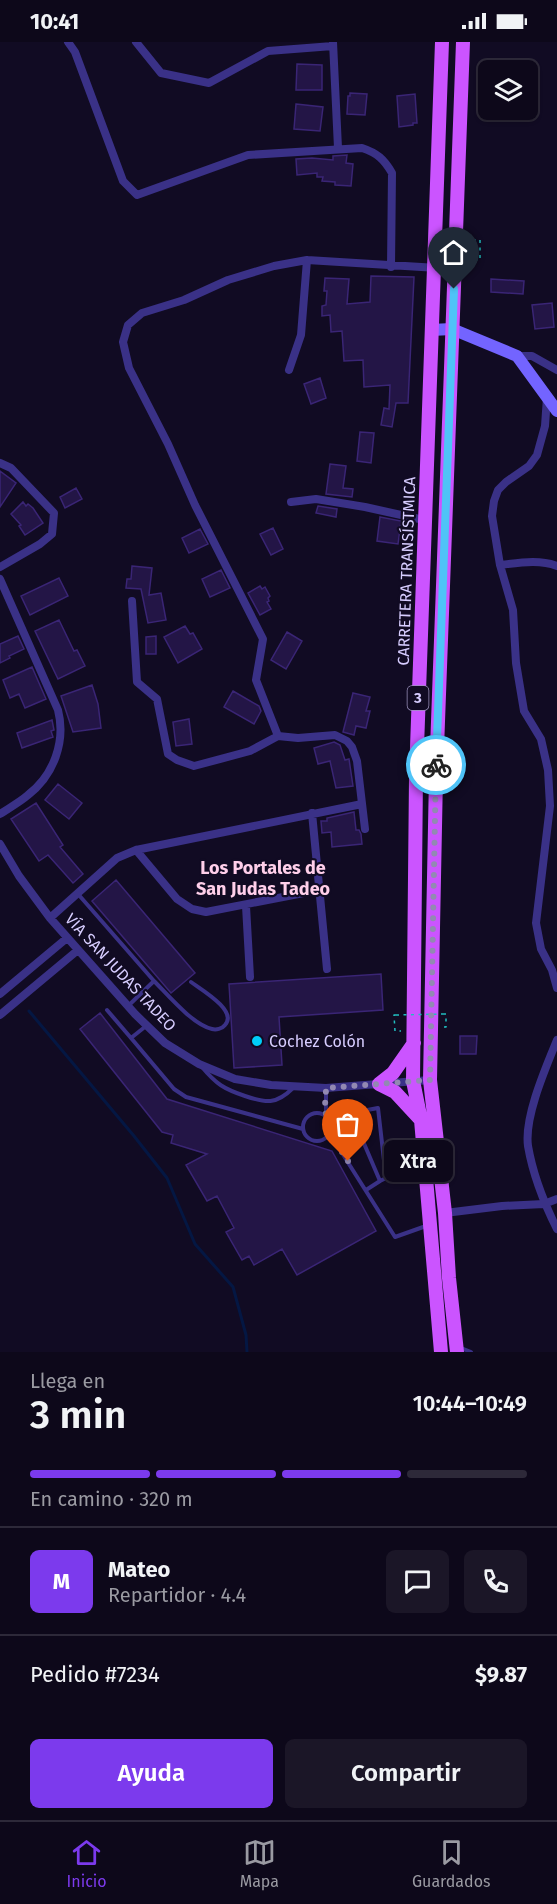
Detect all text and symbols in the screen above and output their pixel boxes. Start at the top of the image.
text: 10:41 [30,8,79,35]
map controls [478,60,538,120]
button: layers [478,60,538,120]
pin [428,227,479,289]
icon: home [437,236,470,269]
street label: CARRETERA TRANSÍSTMICA [393,475,419,666]
road number: 3 [408,686,428,710]
courier [406,735,466,795]
icon: bike [420,749,453,782]
district label: Los Portales de San Judas Tadeo [196,857,330,900]
street label: VÍA SAN JUDAS TADEO [61,909,181,1035]
place label: Cochez Colón [269,1032,365,1051]
marker: Cochez Colón [250,1034,264,1048]
pin [322,1099,373,1161]
icon: bag [331,1108,364,1141]
callout: Xtra [384,1140,453,1182]
text: Xtra [400,1149,437,1173]
text: Llega en [30,1369,105,1393]
text: 10:44–10:49 [413,1390,527,1417]
text: 3 min [30,1392,126,1438]
text: En camino · 320 m [30,1487,193,1511]
button: chat [386,1550,449,1613]
button: phone [464,1550,527,1613]
text: Mateo [108,1556,170,1583]
text: M [53,1568,70,1595]
text: Repartidor · 4.4 [108,1583,246,1607]
text: Pedido #7234 [30,1661,160,1688]
text: $9.87 [475,1661,527,1688]
button: Ayuda [30,1739,273,1808]
button: Compartir [285,1739,527,1808]
tab: Inicio [67,1836,107,1891]
tab: Mapa [240,1836,279,1891]
tab: Guardados [412,1836,490,1891]

